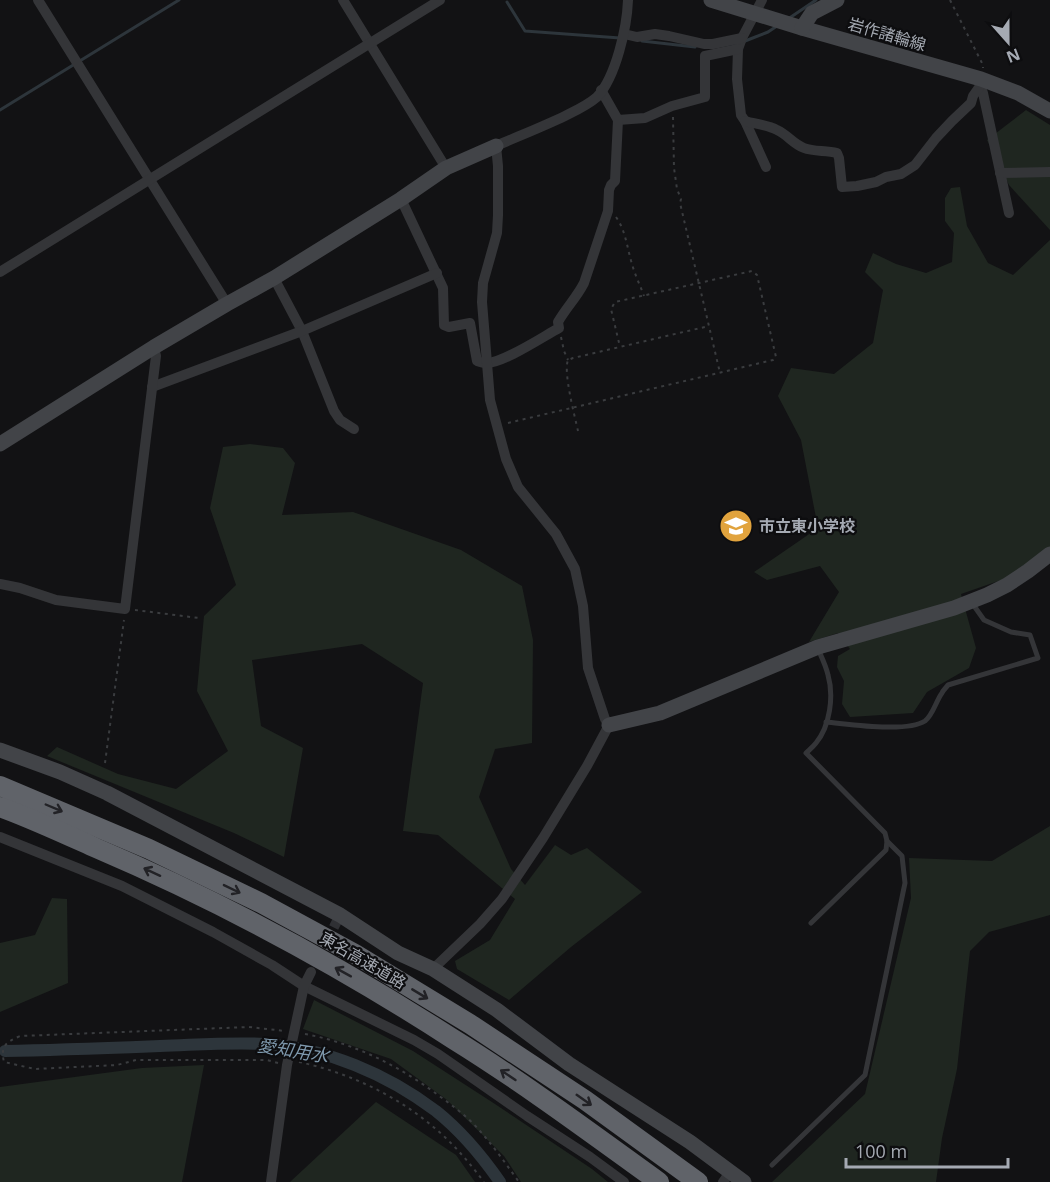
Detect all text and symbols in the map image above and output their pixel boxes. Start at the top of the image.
street label: 岩作諸輪線 [846,12,928,56]
north arrow [978,12,1038,72]
text: N [1003,43,1023,69]
school or university icon: 市立東小学校 [718,508,754,544]
place label: 市立東小学校 [759,515,855,537]
one-way arrow [44,803,63,814]
one-way arrow [143,865,161,877]
one-way arrow [222,884,240,896]
street label: 東名高速道路 [316,926,410,994]
one-way arrow [335,965,352,977]
one-way arrow [411,988,428,1000]
water label: 愛知用水 [256,1033,333,1068]
one-way arrow [500,1069,517,1081]
one-way arrow [575,1094,592,1106]
scale bar [846,1131,1008,1169]
text: 100 m [855,1139,907,1163]

